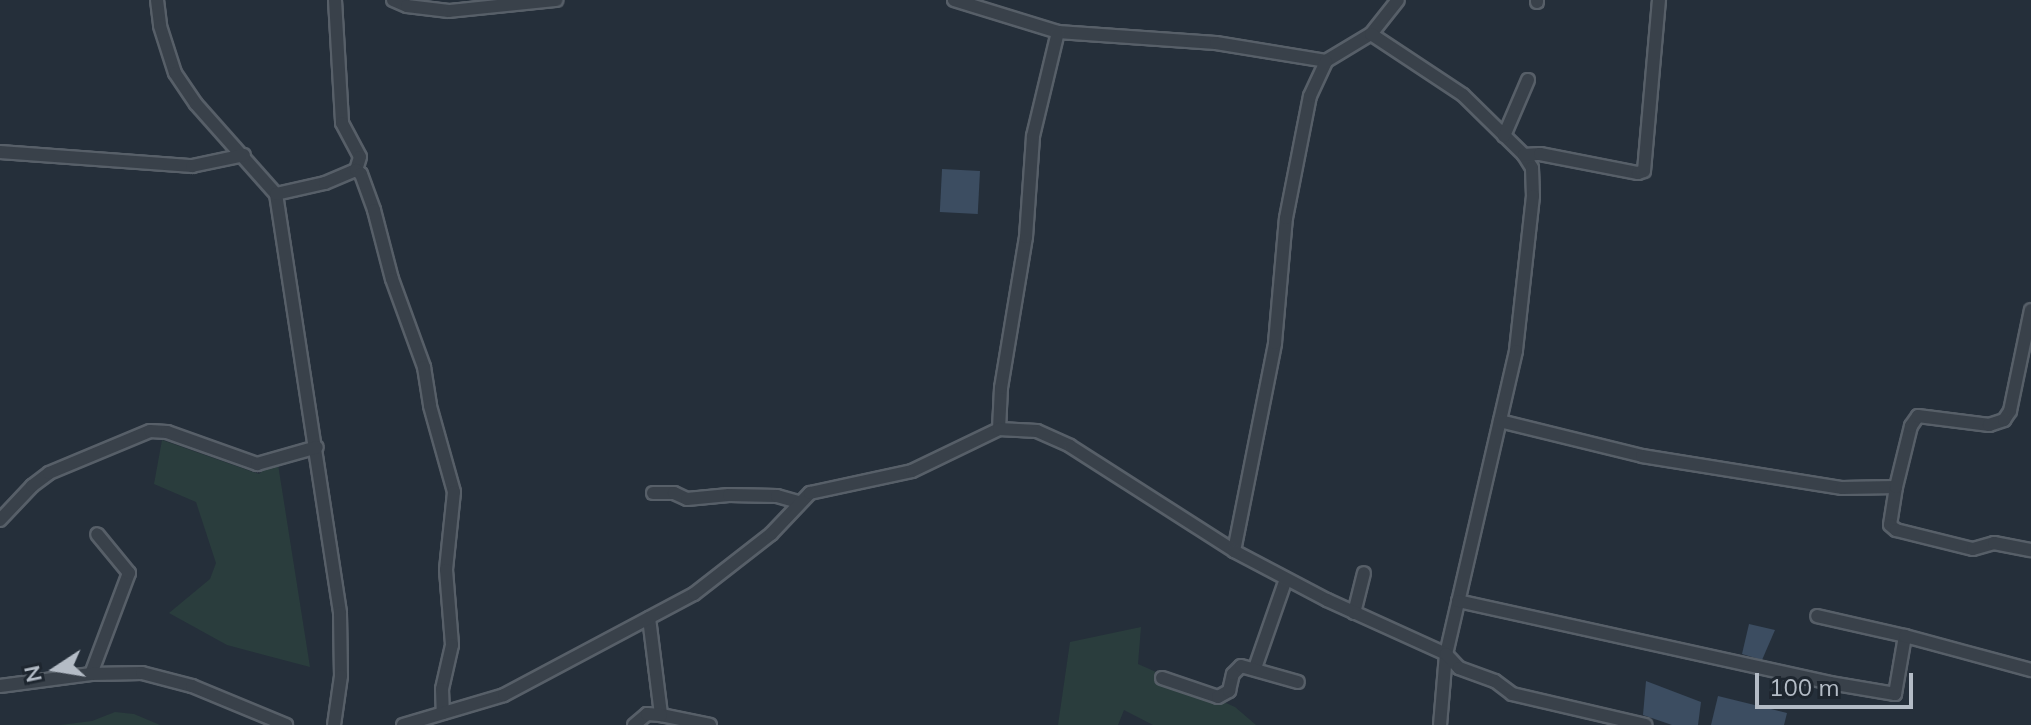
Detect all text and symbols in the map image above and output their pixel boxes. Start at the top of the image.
north arrow [16,629,96,709]
scale bar [1759,657,1917,707]
text: N [17,663,48,685]
text: 100 m [1769,672,1840,702]

